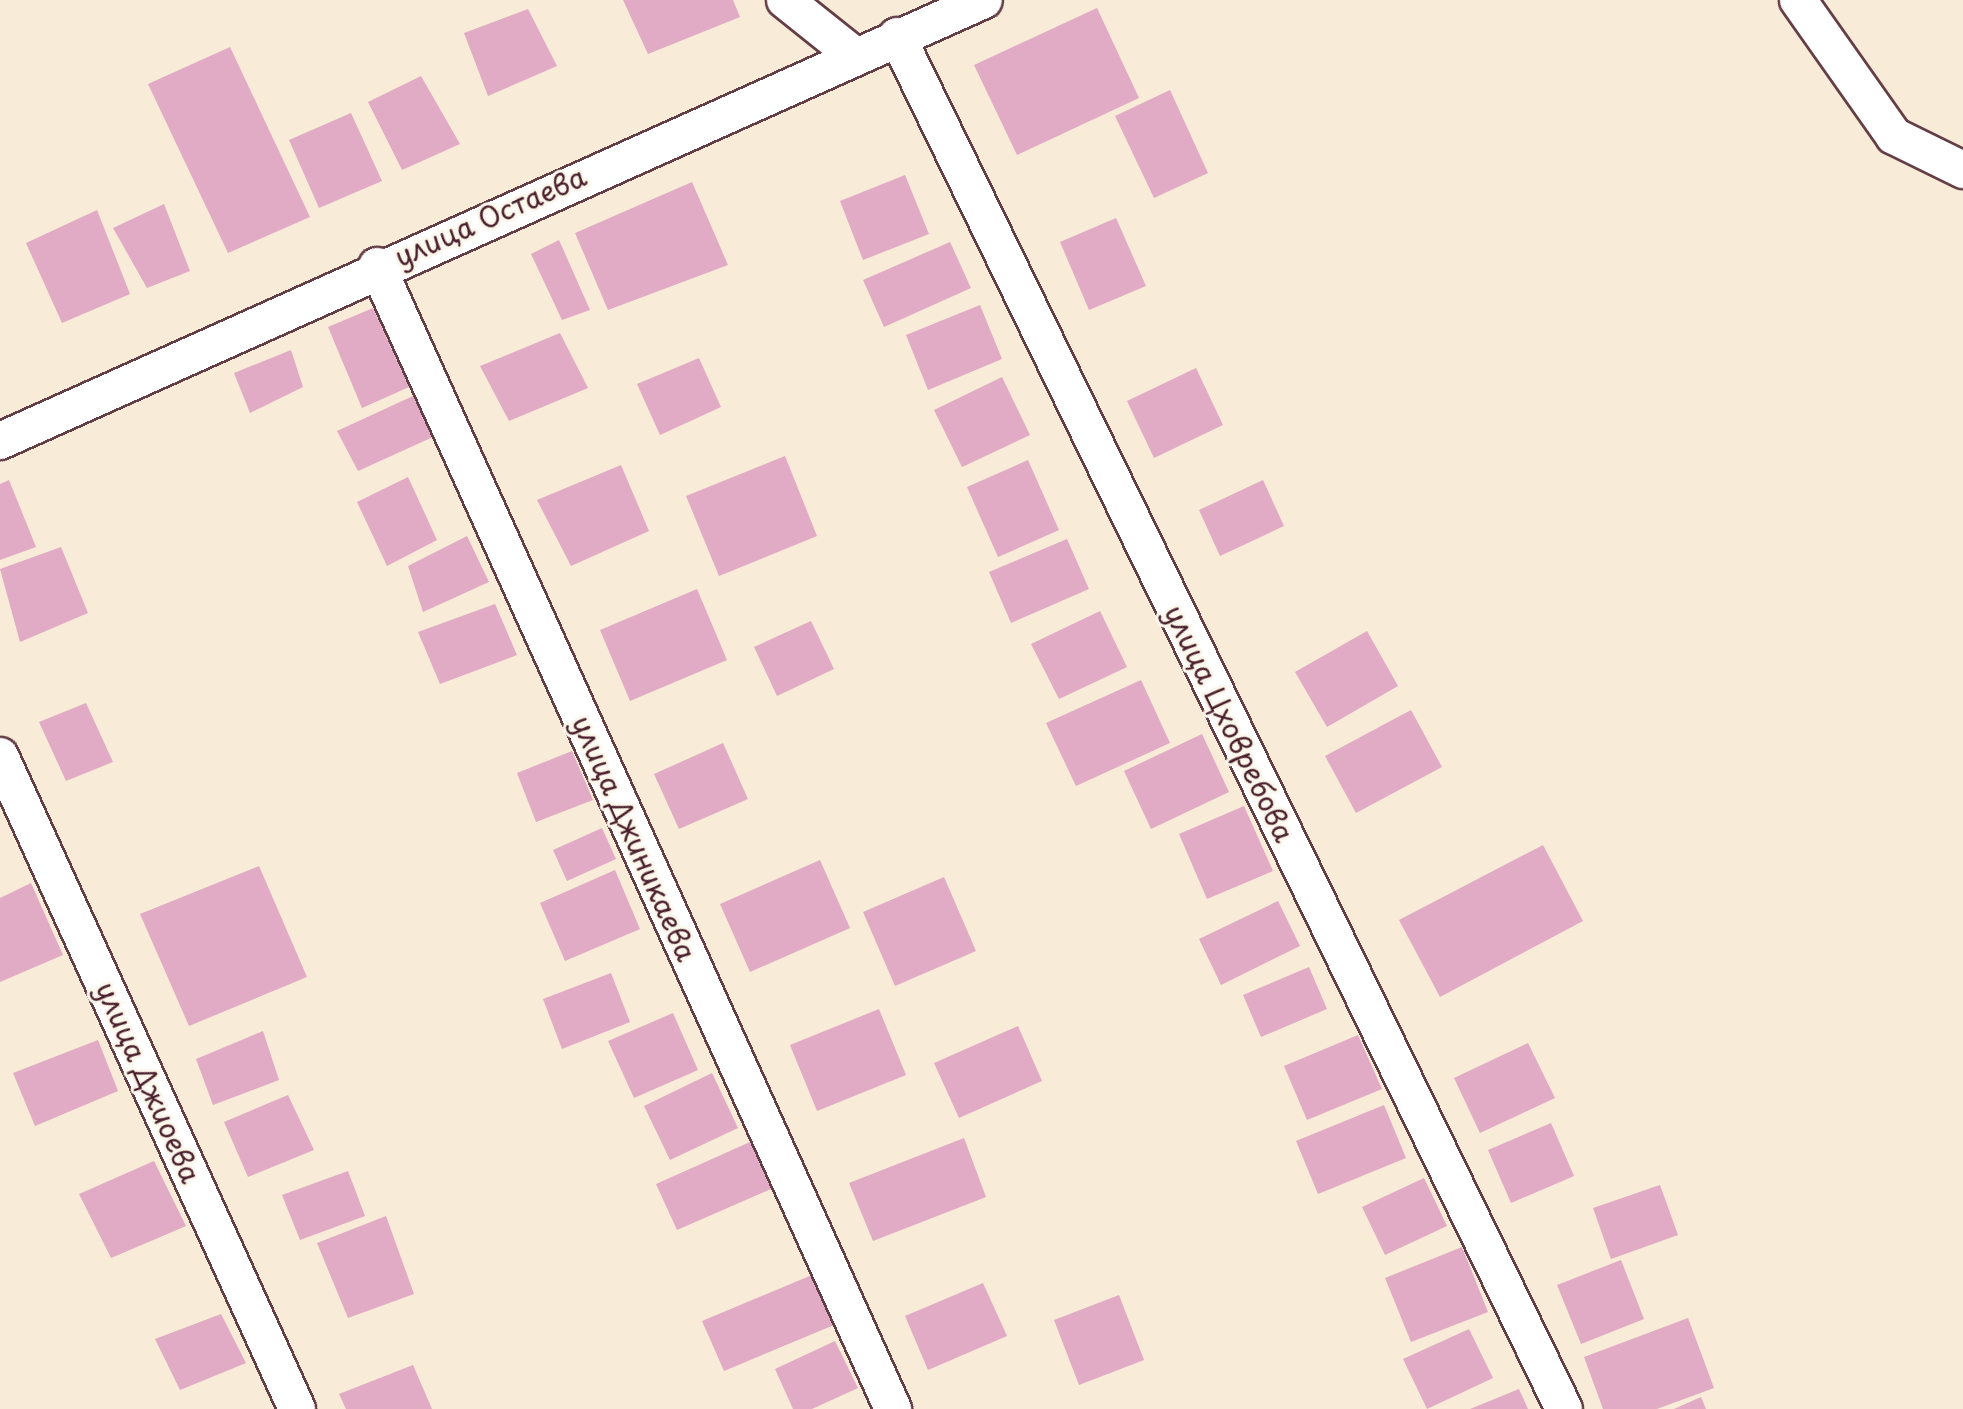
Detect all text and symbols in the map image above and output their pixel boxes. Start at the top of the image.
street label: улица Остаева [388,158,592,274]
street label: улица Цховребова [1158,599,1302,847]
street label: улица Джиникаева [565,709,705,967]
street label: улица Джиоева [89,975,209,1189]

